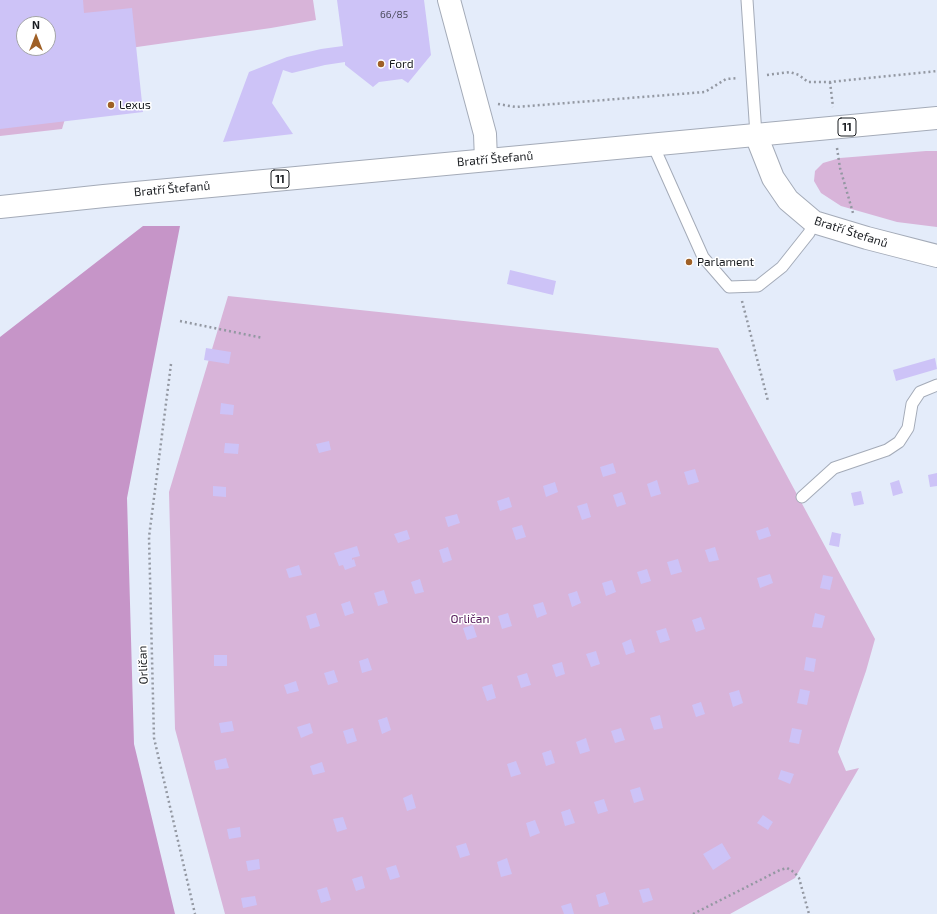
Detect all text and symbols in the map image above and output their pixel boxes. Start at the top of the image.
house number: 66/85 [380,9,408,21]
north arrow [16,16,56,56]
text: N [32,18,40,31]
place label: Ford [389,57,414,71]
marker: Ford [376,59,386,69]
place label: Lexus [119,98,151,112]
marker: Lexus [106,100,116,110]
road number: 11 [838,118,856,136]
street label: Bratří Štefanů [456,148,534,170]
road number: 11 [271,170,289,188]
street label: Bratří Štefanů [133,178,211,200]
street label: Bratří Štefanů [812,213,890,251]
place label: Parlament [697,255,754,269]
marker: Parlament [684,257,694,267]
park label: Orličan [451,612,489,626]
street label: Orličan [135,645,151,685]

